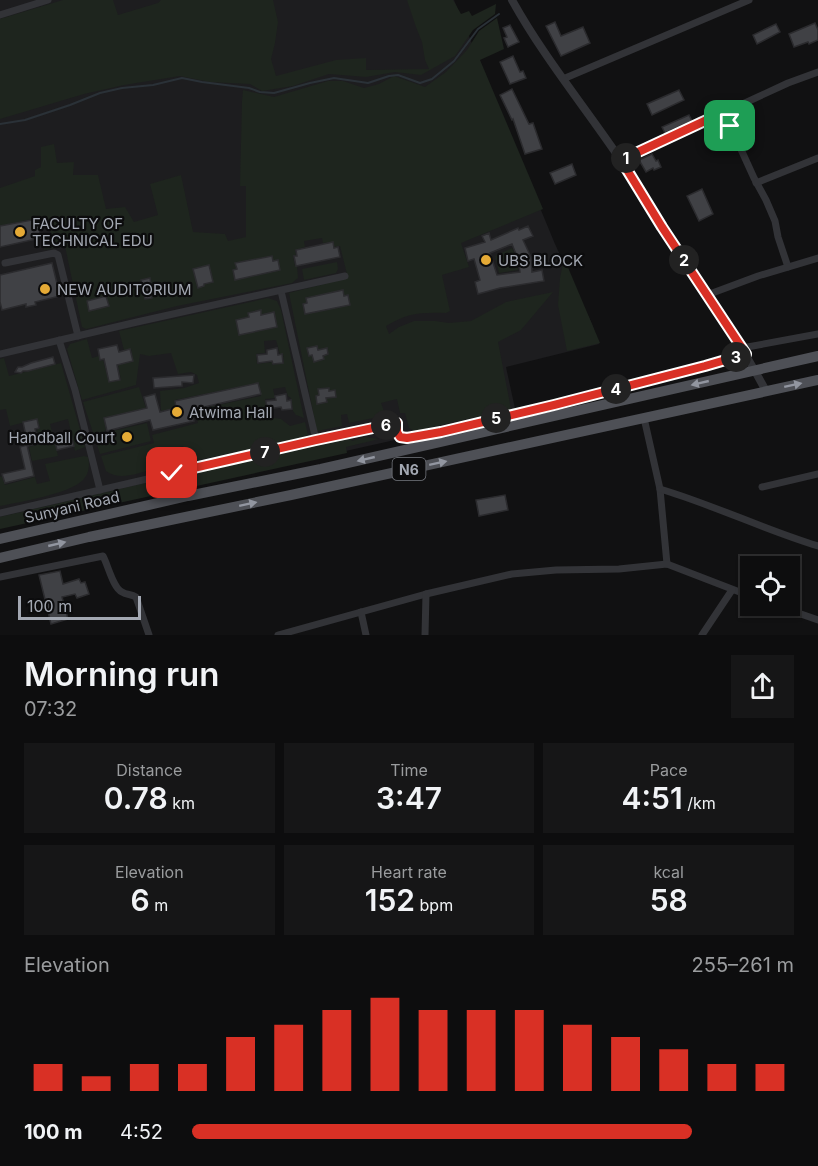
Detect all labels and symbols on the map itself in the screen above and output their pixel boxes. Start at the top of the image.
pin [704,100,755,151]
pin: 1 [611,143,641,173]
place label: FACULTY OF TECHNICAL EDU [32,214,153,250]
marker: FACULTY OF TECHNICAL EDU [13,225,27,239]
pin: 2 [669,245,699,275]
place label: UBS BLOCK [498,251,583,270]
marker: UBS BLOCK [479,253,493,267]
place label: NEW AUDITORIUM [57,280,192,299]
marker: NEW AUDITORIUM [38,282,52,296]
pin: 3 [721,342,751,372]
pin: 4 [601,374,631,404]
one-way arrow [690,378,709,388]
one-way arrow [784,380,802,390]
place label: Atwima Hall [189,403,273,422]
pin: 5 [481,403,511,433]
marker: Atwima Hall [170,405,184,419]
pin: 6 [371,410,401,440]
place label: Handball Court [9,428,115,447]
marker: Handball Court [120,430,134,444]
pin: 7 [250,437,280,467]
pin [146,447,197,498]
one-way arrow [356,455,375,464]
road number: N6 [392,458,426,480]
one-way arrow [429,458,448,467]
street label: Sunyani Road [23,487,121,527]
one-way arrow [239,499,258,508]
one-way arrow [48,539,66,549]
scale bar [18,593,141,620]

